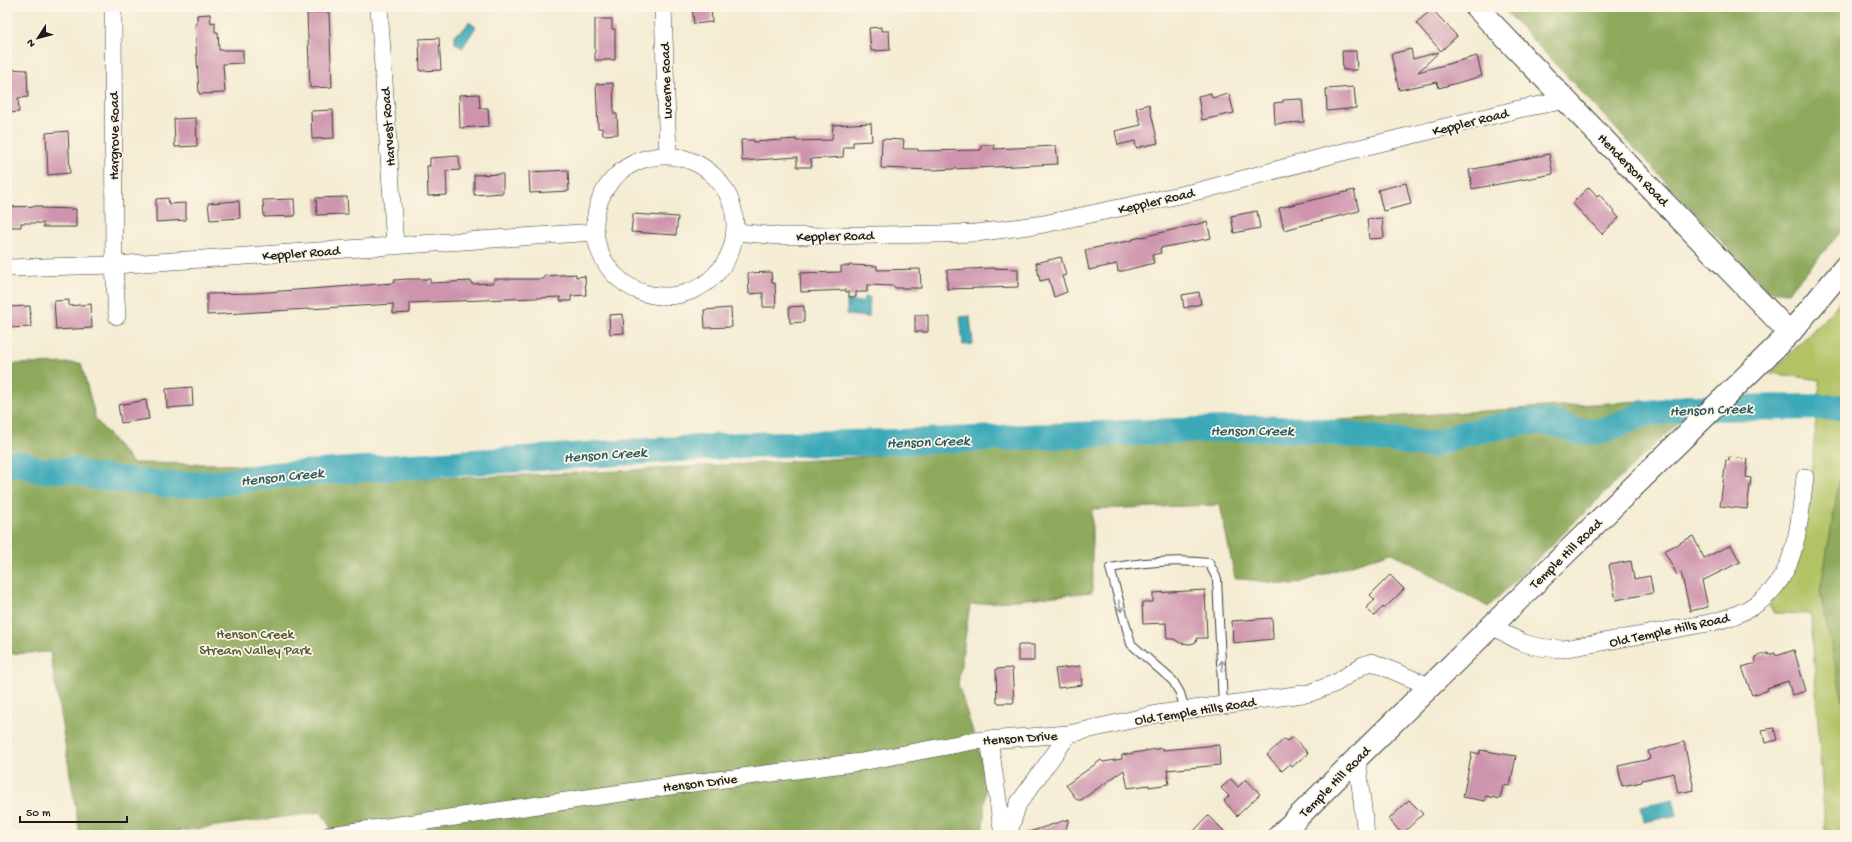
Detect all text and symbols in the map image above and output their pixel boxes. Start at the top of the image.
north arrow [18,18,58,58]
text: N [25,36,38,49]
street label: Lucerne Road [658,41,677,119]
street label: Harvest Road [378,85,401,167]
street label: Hargrove Road [107,90,124,180]
street label: Keppler Road [1431,105,1512,141]
street label: Henderson Road [1593,131,1673,212]
street label: Keppler Road [1117,185,1198,219]
street label: Keppler Road [796,228,876,247]
street label: Keppler Road [262,243,342,266]
water label: Henson Creek [1669,401,1754,421]
water label: Henson Creek [1210,423,1295,441]
water label: Henson Creek [886,433,971,453]
water label: Henson Creek [563,444,648,468]
water label: Henson Creek [240,465,326,491]
street label: Temple Hill Road [1526,515,1608,594]
one-way arrow [1116,599,1124,612]
street label: Old Temple Hills Road [1608,610,1733,652]
park label: Henson Creek Stream Valley Park [199,627,312,660]
one-way arrow [1218,660,1225,673]
street label: Old Temple Hills Road [1134,694,1259,730]
street label: Henson Drive [982,728,1059,751]
street label: Temple Hill Road [1296,742,1376,823]
street label: Henson Drive [662,771,739,797]
scale bar [20,798,127,824]
text: 50 m [26,807,51,821]

